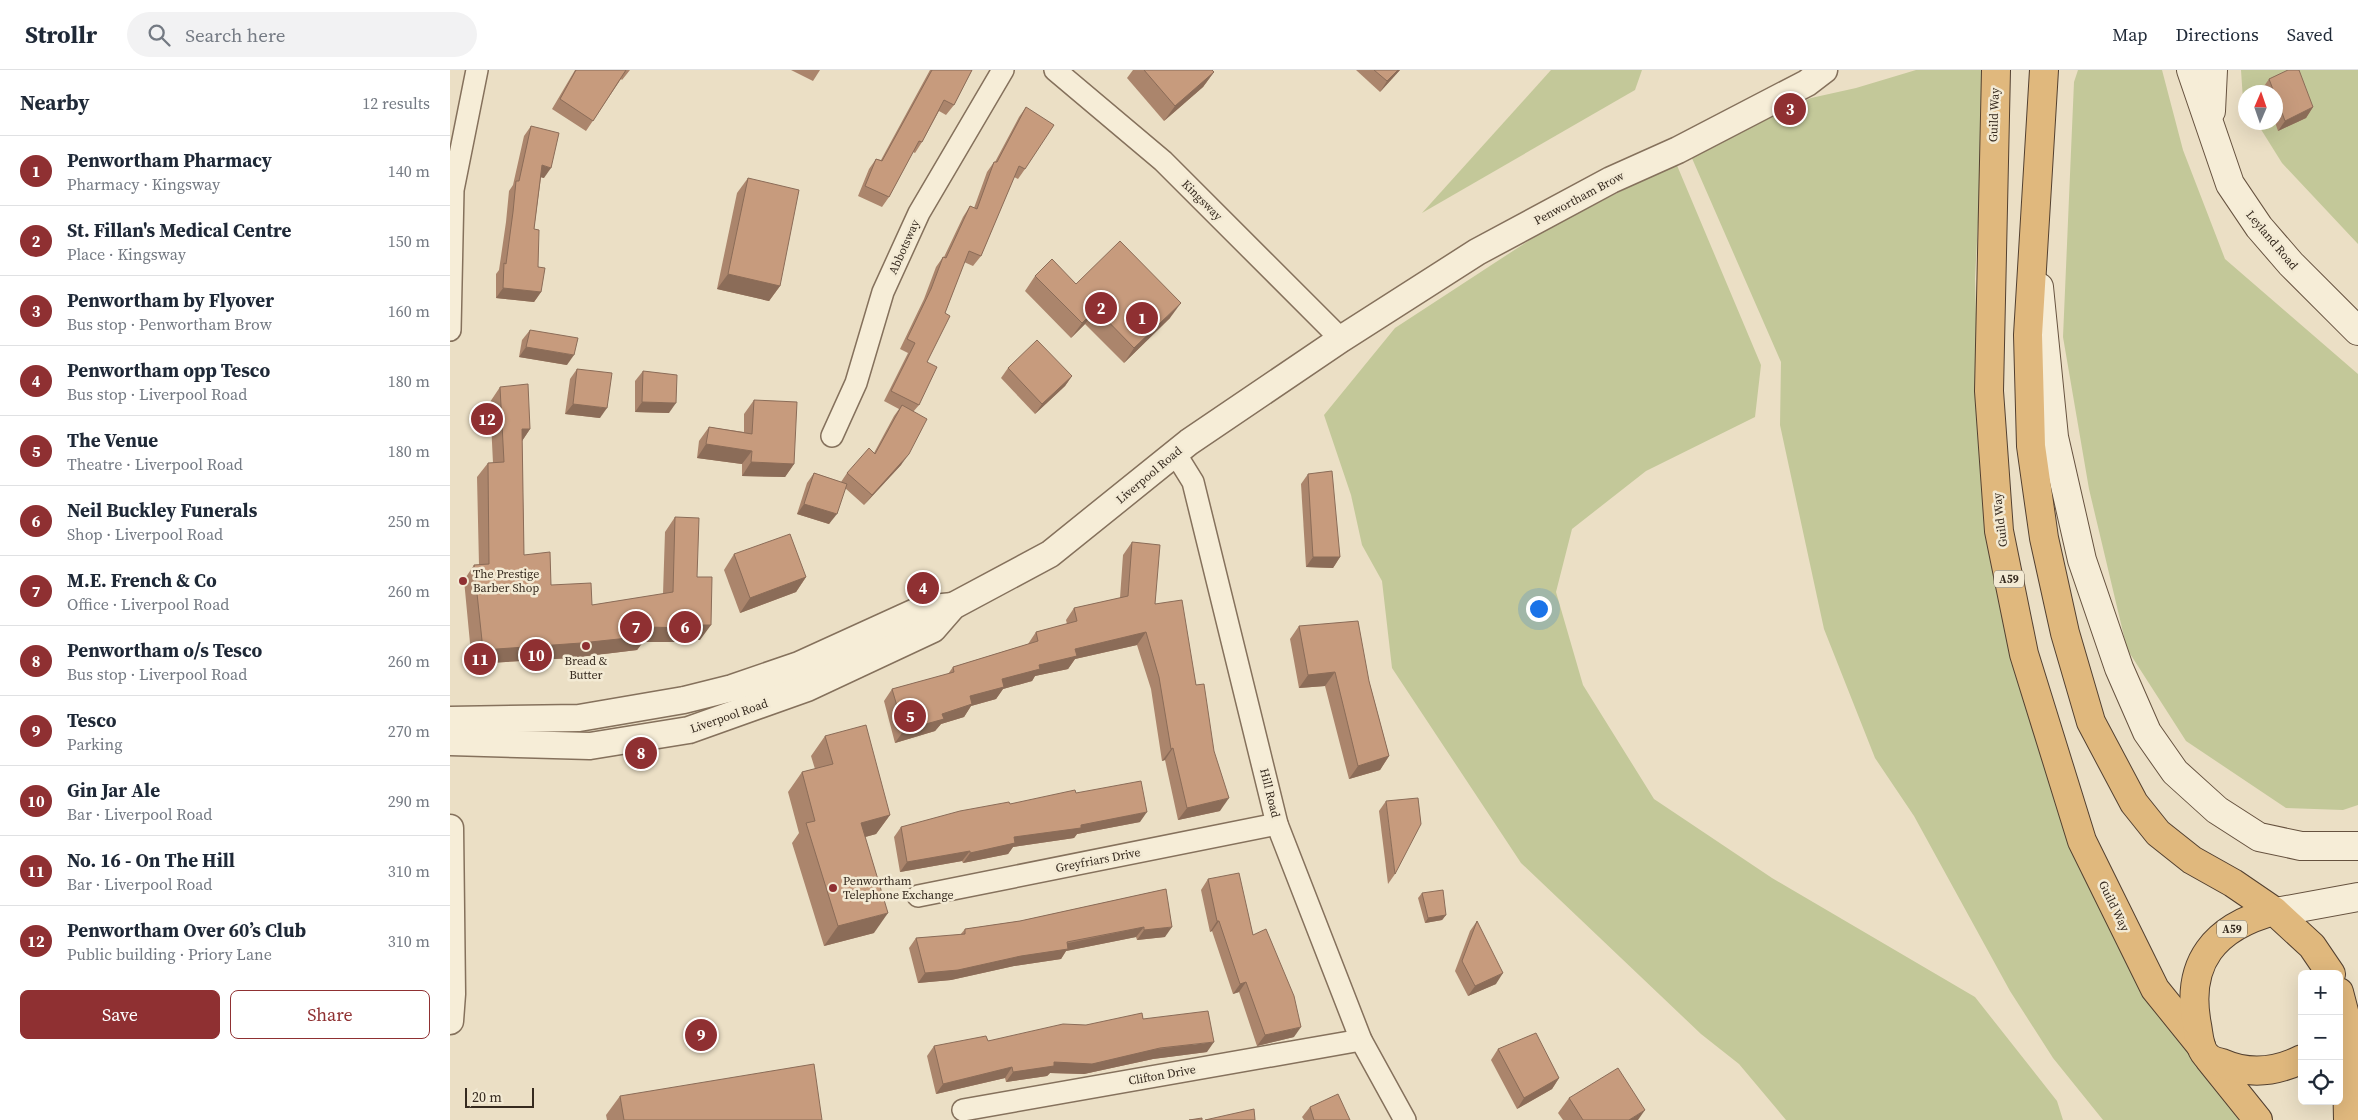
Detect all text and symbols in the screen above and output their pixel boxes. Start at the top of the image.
search box [127,12,477,57]
text: Strollr [25,18,97,51]
icon: search [145,21,173,49]
text: Search here [185,22,285,48]
text: Map [2112,22,2148,47]
text: Directions [2176,22,2259,47]
text: Saved [2287,22,2333,47]
north arrow [2238,85,2283,130]
street label: Guild Way [1985,87,2003,142]
text: Nearby [20,88,90,117]
pin: 3 [1774,90,1806,128]
text: 12 results [362,92,430,114]
text: Penwortham Pharmacy [67,147,272,173]
text: 1 [32,160,40,182]
text: 140 m [388,160,430,182]
street label: Penwortham Brow [1531,167,1628,228]
text: Pharmacy · Kingsway [67,173,220,195]
street label: Kingsway [1178,176,1226,224]
street label: Leyland Road [2243,207,2302,273]
street label: Abbotsway [885,216,924,277]
text: St. Fillan's Medical Centre [67,217,291,243]
text: 2 [32,230,40,252]
text: 150 m [388,230,430,252]
text: Place · Kingsway [67,243,186,265]
text: Penwortham by Flyover [67,287,274,313]
pin: 2 [1085,289,1117,327]
pin: 1 [1126,299,1158,337]
text: 3 [32,300,40,322]
text: 160 m [388,300,430,322]
text: Bus stop · Penwortham Brow [67,313,272,335]
text: Penwortham opp Tesco [67,357,270,383]
text: 4 [32,370,40,392]
text: 180 m [388,370,430,392]
text: Bus stop · Liverpool Road [67,383,247,405]
pin: 12 [471,400,503,438]
text: The Venue [67,427,158,453]
text: 5 [32,440,40,462]
text: 180 m [388,440,430,462]
street label: Liverpool Road [1113,443,1185,507]
text: Theatre · Liverpool Road [67,453,243,475]
street label: Guild Way [1989,491,2011,548]
text: Neil Buckley Funerals [67,497,257,523]
text: 6 [32,510,40,532]
text: 250 m [388,510,430,532]
text: Shop · Liverpool Road [67,523,223,545]
place label: The Prestige Barber Shop [473,566,539,596]
text: M.E. French & Co [67,567,217,593]
pin: 4 [907,569,939,607]
road number: A59 [1994,570,2024,588]
marker: The Prestige Barber Shop [457,575,469,587]
text: 7 [32,580,40,602]
text: 260 m [388,580,430,602]
text: Office · Liverpool Road [67,593,229,615]
your location [1526,596,1552,622]
pin: 7 [620,608,652,646]
pin: 6 [669,608,701,646]
pin: 10 [520,636,552,674]
text: Penwortham o/s Tesco [67,637,262,663]
pin: 11 [464,640,496,678]
marker: Bread & Butter [580,640,592,652]
text: 8 [32,650,40,672]
text: 260 m [388,650,430,672]
place label: Bread & Butter [565,653,608,683]
text: Bus stop · Liverpool Road [67,663,247,685]
street label: Liverpool Road [688,695,770,737]
pin: 5 [894,697,926,735]
text: Tesco [67,707,116,733]
text: 9 [32,720,40,742]
text: 270 m [388,720,430,742]
text: Parking [67,733,123,755]
pin: 8 [625,734,657,772]
street label: Hill Road [1256,767,1284,819]
text: Gin Jar Ale [67,777,160,803]
text: 10 [27,790,45,812]
text: 290 m [388,790,430,812]
text: Bar · Liverpool Road [67,803,212,825]
street label: Greyfriars Drive [1054,844,1142,876]
text: No. 16 - On The Hill [67,847,235,873]
text: 11 [27,860,45,882]
text: 310 m [388,860,430,882]
text: Bar · Liverpool Road [67,873,212,895]
place label: Penwortham Telephone Exchange [843,873,954,903]
street label: Guild Way [2095,878,2133,935]
marker: Penwortham Telephone Exchange [827,882,839,894]
text: Penwortham Over 60’s Club [67,917,306,943]
road number: A59 [2217,921,2247,938]
text: 12 [27,930,45,952]
text: 310 m [388,930,430,952]
text: Public building · Priory Lane [67,943,272,965]
map controls [2298,970,2343,1105]
button: + [2298,970,2343,1015]
button: Save [20,990,220,1039]
button: Share [230,990,430,1039]
button: − [2298,1015,2343,1060]
pin: 9 [685,1016,717,1054]
button: locate [2298,1060,2343,1105]
street label: Clifton Drive [1127,1061,1197,1089]
scale bar [465,1085,534,1108]
text: 20 m [472,1087,502,1107]

